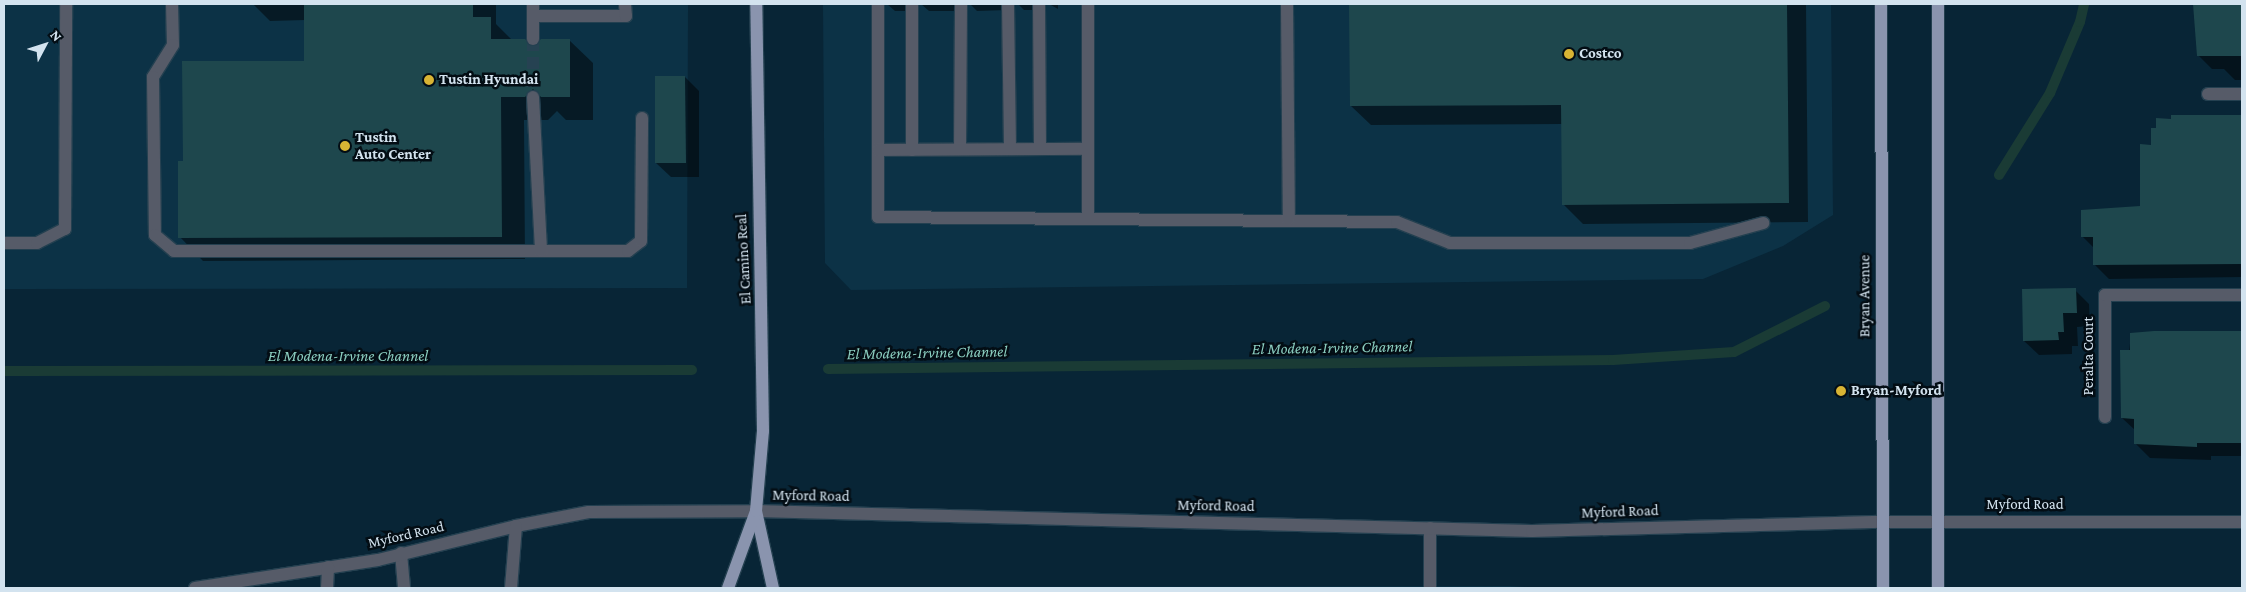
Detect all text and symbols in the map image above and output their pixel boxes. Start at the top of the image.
north arrow [20,20,70,70]
text: N [47,27,66,44]
place label: Costco [1579,45,1622,63]
marker: Costco [1563,48,1575,60]
place label: Tustin Hyundai [439,71,538,89]
marker: Tustin Hyundai [423,74,435,86]
place label: Tustin Auto Center [355,128,431,163]
marker: Tustin Auto Center [339,140,351,152]
street label: El Camino Real [733,213,755,305]
street label: Bryan Avenue [1856,255,1874,337]
street label: Peralta Court [2080,317,2098,395]
water label: El Modena-Irvine Channel [1252,337,1412,359]
water label: El Modena-Irvine Channel [847,342,1007,364]
water label: El Modena-Irvine Channel [268,346,428,366]
place label: Bryan-Myford [1851,382,1942,400]
marker: Bryan-Myford [1835,385,1847,397]
street label: Myford Road [772,486,850,506]
street label: Myford Road [1177,496,1255,516]
street label: Myford Road [1986,496,2064,514]
street label: Myford Road [1581,502,1659,522]
street label: Myford Road [366,518,446,552]

